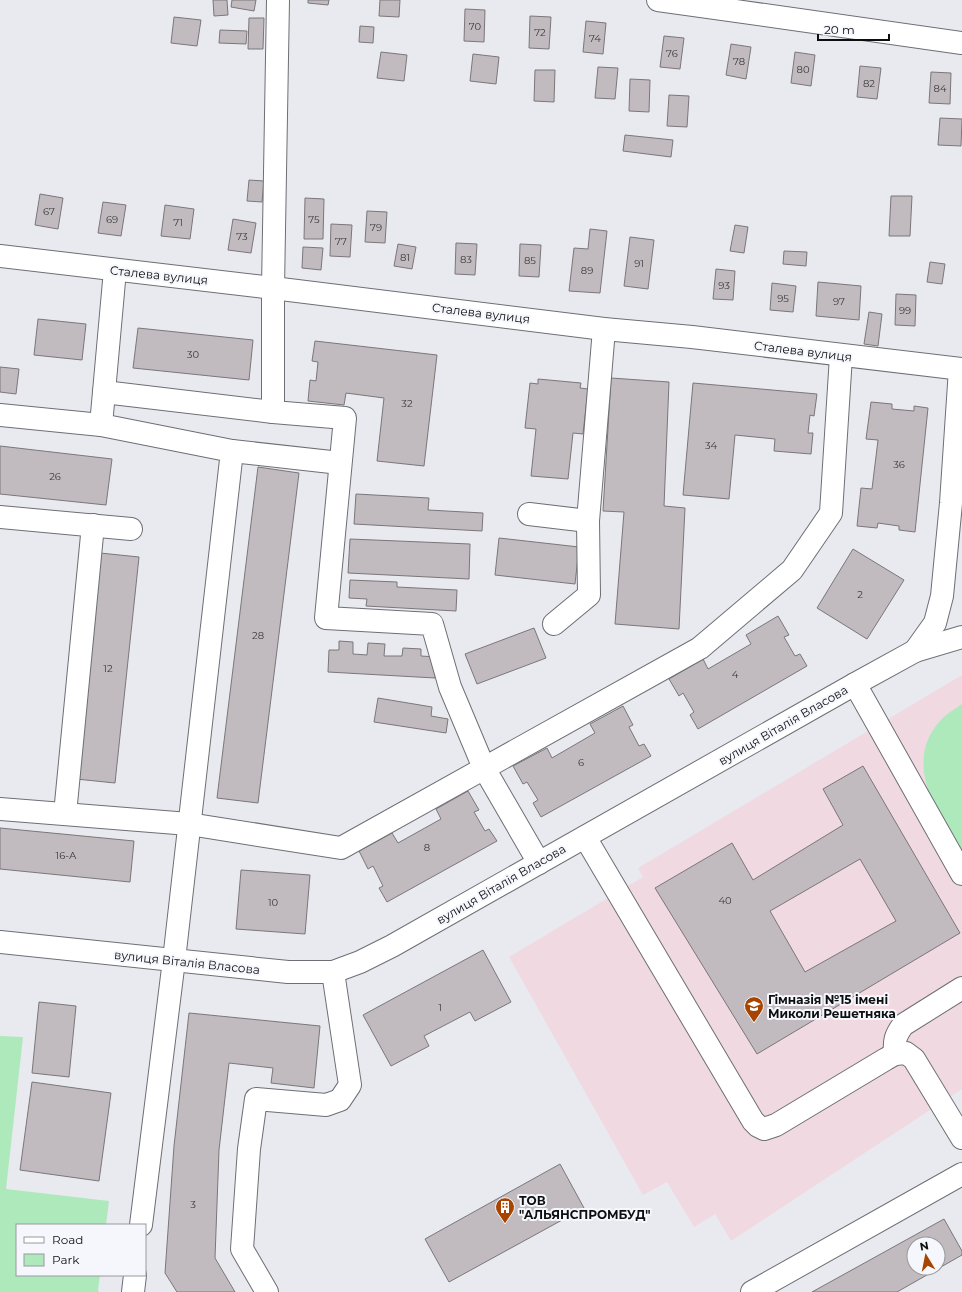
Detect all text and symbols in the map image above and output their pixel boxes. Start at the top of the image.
scale bar [818,16,889,42]
house number: 70 [469,20,482,33]
text: 20 m [824,22,855,37]
house number: 72 [534,26,546,39]
house number: 74 [589,32,601,45]
house number: 76 [666,47,678,60]
house number: 78 [733,55,745,68]
house number: 80 [797,63,810,76]
house number: 82 [863,77,875,90]
house number: 84 [934,82,947,95]
house number: 67 [43,205,55,218]
house number: 69 [106,213,118,226]
house number: 75 [308,213,320,226]
house number: 71 [173,216,183,229]
house number: 79 [370,221,382,234]
house number: 73 [236,230,248,243]
house number: 77 [335,235,347,248]
house number: 81 [400,251,410,264]
house number: 83 [460,253,472,266]
house number: 85 [524,254,536,267]
house number: 91 [634,257,644,270]
street label: Сталева вулиця [109,262,209,288]
house number: 89 [581,264,593,277]
house number: 93 [718,279,730,292]
house number: 95 [777,292,789,305]
house number: 97 [833,295,845,308]
street label: Сталева вулиця [431,300,531,326]
house number: 99 [899,304,911,317]
street label: Сталева вулиця [753,338,853,364]
house number: 30 [187,348,200,361]
house number: 32 [401,397,413,410]
house number: 34 [705,439,718,452]
house number: 36 [893,458,905,471]
house number: 26 [49,470,61,483]
house number: 2 [857,588,863,601]
house number: 28 [252,629,264,642]
house number: 12 [103,662,113,675]
house number: 4 [732,668,739,681]
street label: вулиця Віталія Власова [716,682,850,768]
house number: 6 [578,756,584,769]
house number: 8 [424,841,430,854]
street label: вулиця Віталія Власова [434,841,568,927]
house number: 16-А [56,849,77,862]
house number: 40 [718,894,732,907]
house number: 10 [268,896,278,909]
street label: вулиця Віталія Власова [113,947,261,977]
place label: Гімназія №15 імені Миколи Решетняка [768,992,896,1021]
school or university icon: Гімназія №15 імені Миколи Решетняка [743,995,765,1023]
house number: 1 [438,1001,442,1014]
place label: ТОВ "АЛЬЯНСПРОМБУД" [519,1193,650,1222]
building icon: ТОВ "АЛЬЯНСПРОМБУД" [494,1196,516,1224]
house number: 3 [190,1198,196,1211]
legend [16,1224,146,1276]
text: Road [52,1232,83,1247]
north arrow [906,1236,946,1276]
text: N [919,1238,930,1254]
text: Park [52,1252,80,1267]

